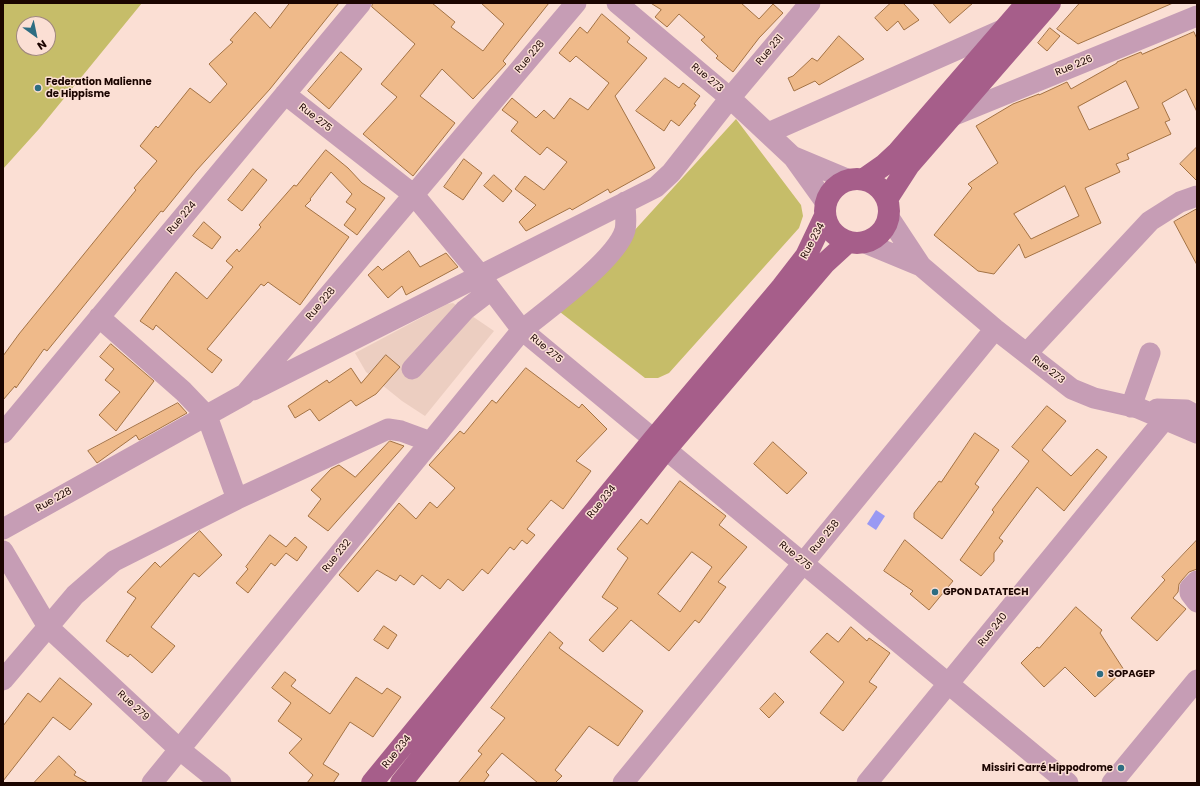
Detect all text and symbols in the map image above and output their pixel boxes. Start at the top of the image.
north arrow [16,16,56,56]
street label: Rue 231 [754,32,786,68]
text: N [34,36,50,54]
street label: Rue 228 [513,38,547,76]
street label: Rue 226 [1054,53,1094,79]
street label: Rue 273 [688,61,726,95]
place label: Federation Malienne de Hippisme [46,76,152,100]
marker: Federation Malienne de Hippisme [33,83,43,93]
street label: Rue 275 [296,101,334,135]
street label: Rue 224 [165,199,199,237]
street label: Rue 234 [798,221,828,261]
street label: Rue 228 [304,285,338,323]
street label: Rue 275 [527,332,565,366]
street label: Rue 273 [1029,353,1067,387]
street label: Rue 234 [585,483,619,521]
street label: Rue 228 [34,485,74,515]
street label: Rue 258 [808,518,842,556]
street label: Rue 232 [320,537,354,575]
street label: Rue 275 [776,539,814,573]
place label: GPON DATATECH [943,586,1029,598]
marker: GPON DATATECH [930,587,940,597]
street label: Rue 240 [976,611,1010,649]
place label: SOPAGEP [1108,668,1155,680]
marker: SOPAGEP [1095,669,1105,679]
street label: Rue 279 [115,688,151,724]
street label: Rue 234 [380,733,414,771]
place label: Missiri Carré Hippodrome [982,762,1113,774]
marker: Missiri Carré Hippodrome [1116,763,1126,773]

